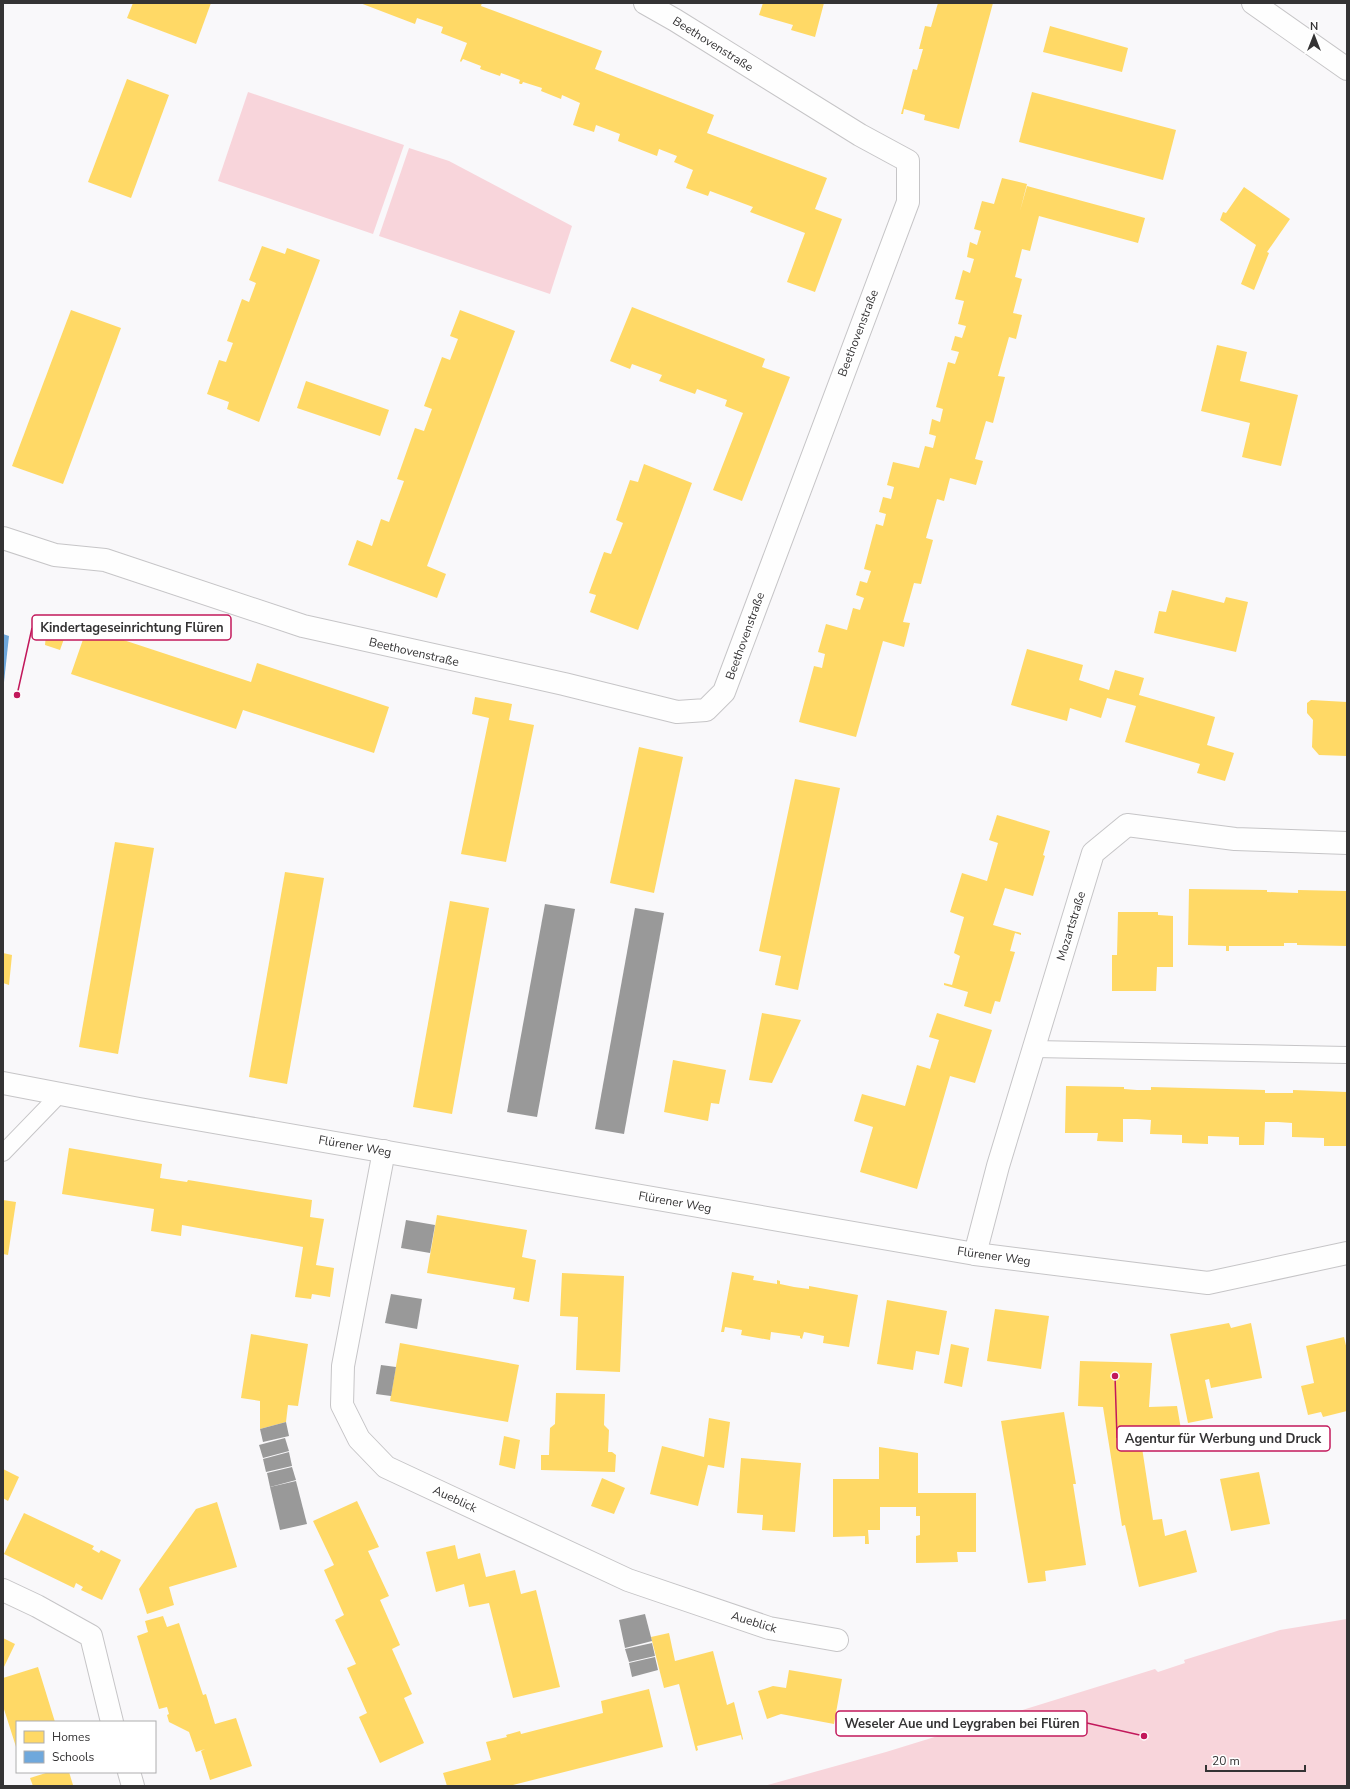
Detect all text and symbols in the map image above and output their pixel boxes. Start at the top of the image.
street label: Beethovenstraße [670,13,756,75]
north arrow [1294,16,1334,56]
text: N [1310,19,1318,34]
street label: Beethovenstraße [834,287,882,379]
street label: Beethovenstraße [722,590,768,682]
callout: Kindertageseinrichtung Flüren [32,615,231,640]
text: Kindertageseinrichtung Flüren [40,619,224,637]
street label: Beethovenstraße [367,634,461,670]
street label: Mozartstraße [1053,889,1089,963]
street label: Flürener Weg [317,1132,393,1160]
street label: Flürener Weg [637,1188,713,1216]
street label: Flürener Weg [956,1243,1032,1269]
callout: Agentur für Werbung und Druck [1117,1426,1330,1451]
text: Agentur für Werbung und Druck [1125,1430,1322,1448]
street label: Aueblick [430,1482,480,1517]
street label: Aueblick [729,1608,780,1637]
callout: Weseler Aue und Leygraben bei Flüren [836,1711,1087,1736]
text: Weseler Aue und Leygraben bei Flüren [844,1715,1080,1733]
legend [16,1721,156,1773]
text: Homes [52,1729,90,1745]
scale bar [1206,1747,1305,1773]
text: Schools [52,1749,95,1765]
text: 20 m [1212,1753,1240,1769]

